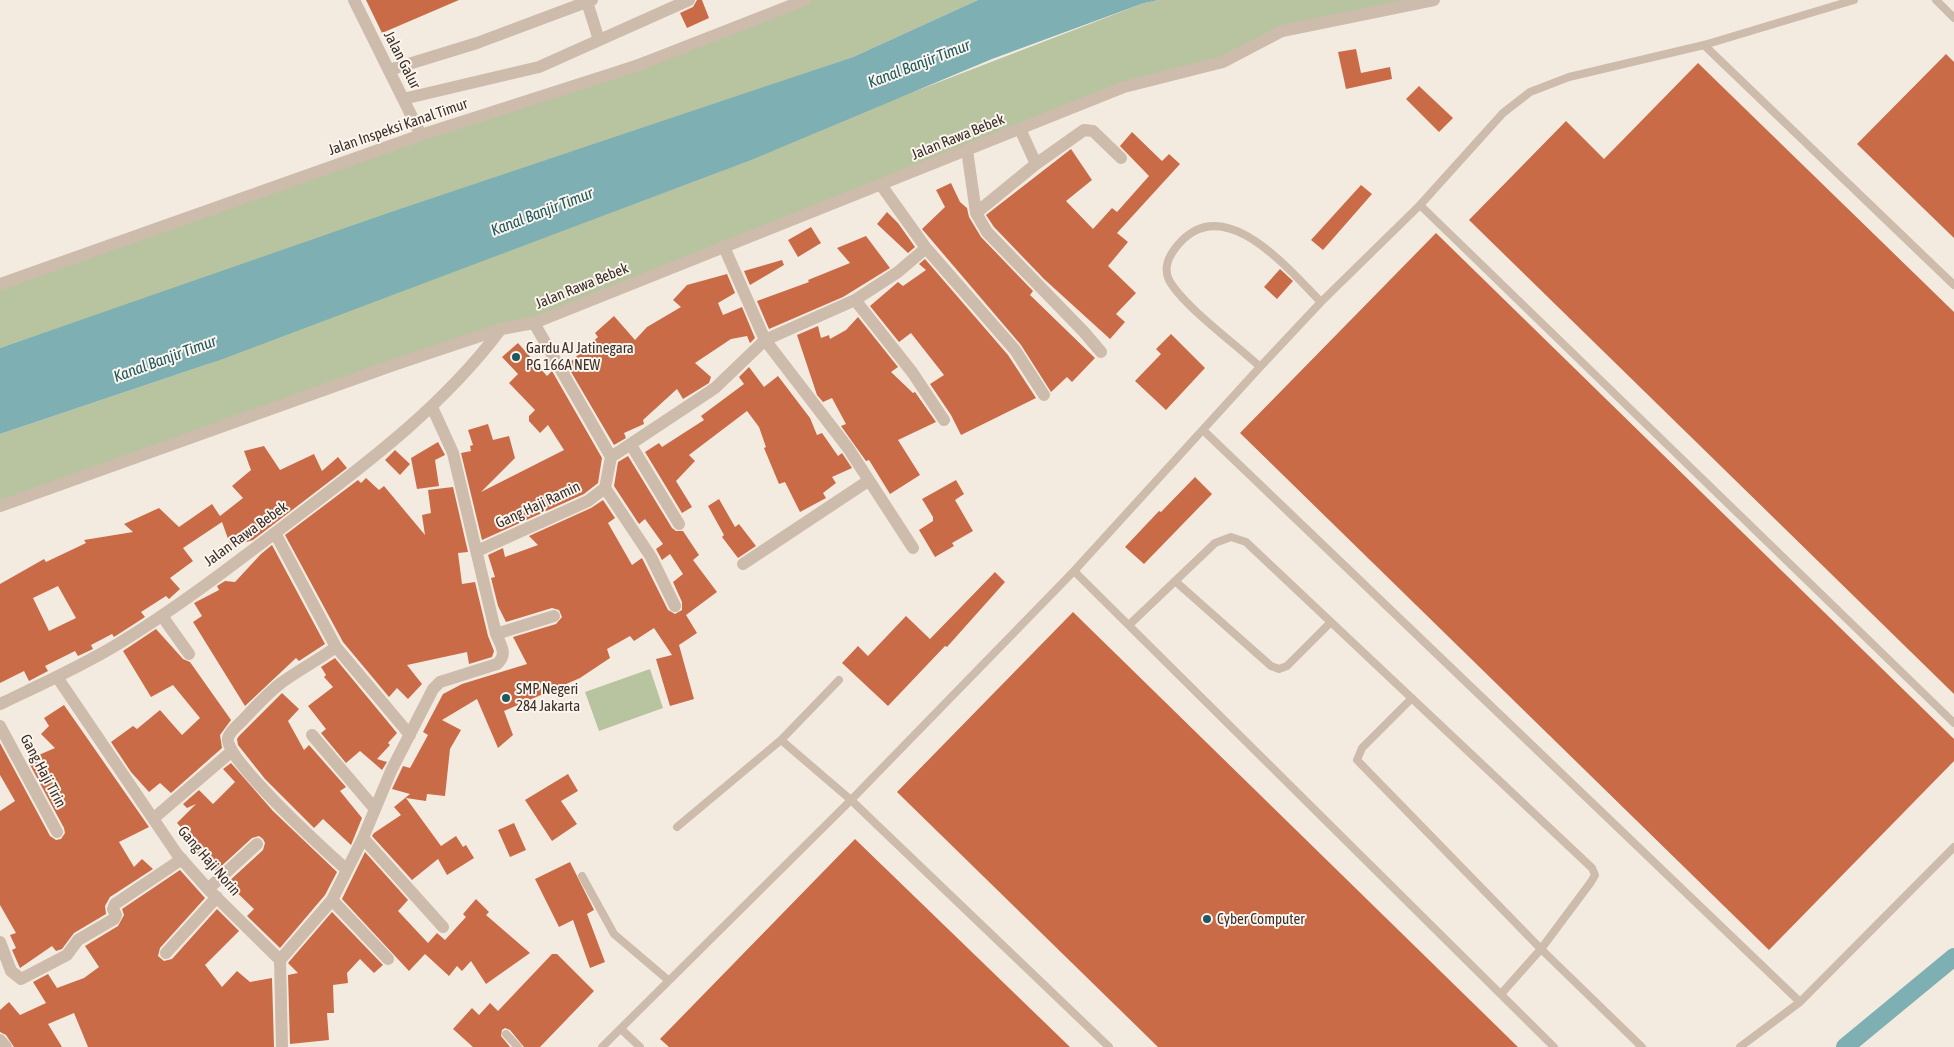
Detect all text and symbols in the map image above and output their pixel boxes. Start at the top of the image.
street label: Jalan Galur [380,28,424,92]
water label: Kanal Banjir Timur [865,36,973,92]
street label: Jalan Inspeksi Kanal Timur [326,95,470,159]
street label: Jalan Rawa Bebek [909,110,1007,164]
water label: Kanal Banjir Timur [488,184,596,240]
street label: Jalan Rawa Bebek [533,259,631,313]
water label: Kanal Banjir Timur [111,332,219,386]
place label: Gardu AJ Jatinegara PG 166A NEW [526,339,634,374]
marker: Gardu AJ Jatinegara PG 166A NEW [510,351,522,363]
street label: Gang Haji Ramin [493,478,583,532]
street label: Jalan Rawa Bebek [201,498,291,570]
place label: SMP Negeri 284 Jakarta [516,680,580,715]
marker: SMP Negeri 284 Jakarta [500,692,512,704]
street label: Gang Haji Tirin [16,731,70,811]
street label: Gang Haji Norin [174,822,244,900]
place label: Cyber Computer [1217,910,1305,928]
marker: Cyber Computer [1201,913,1213,925]

